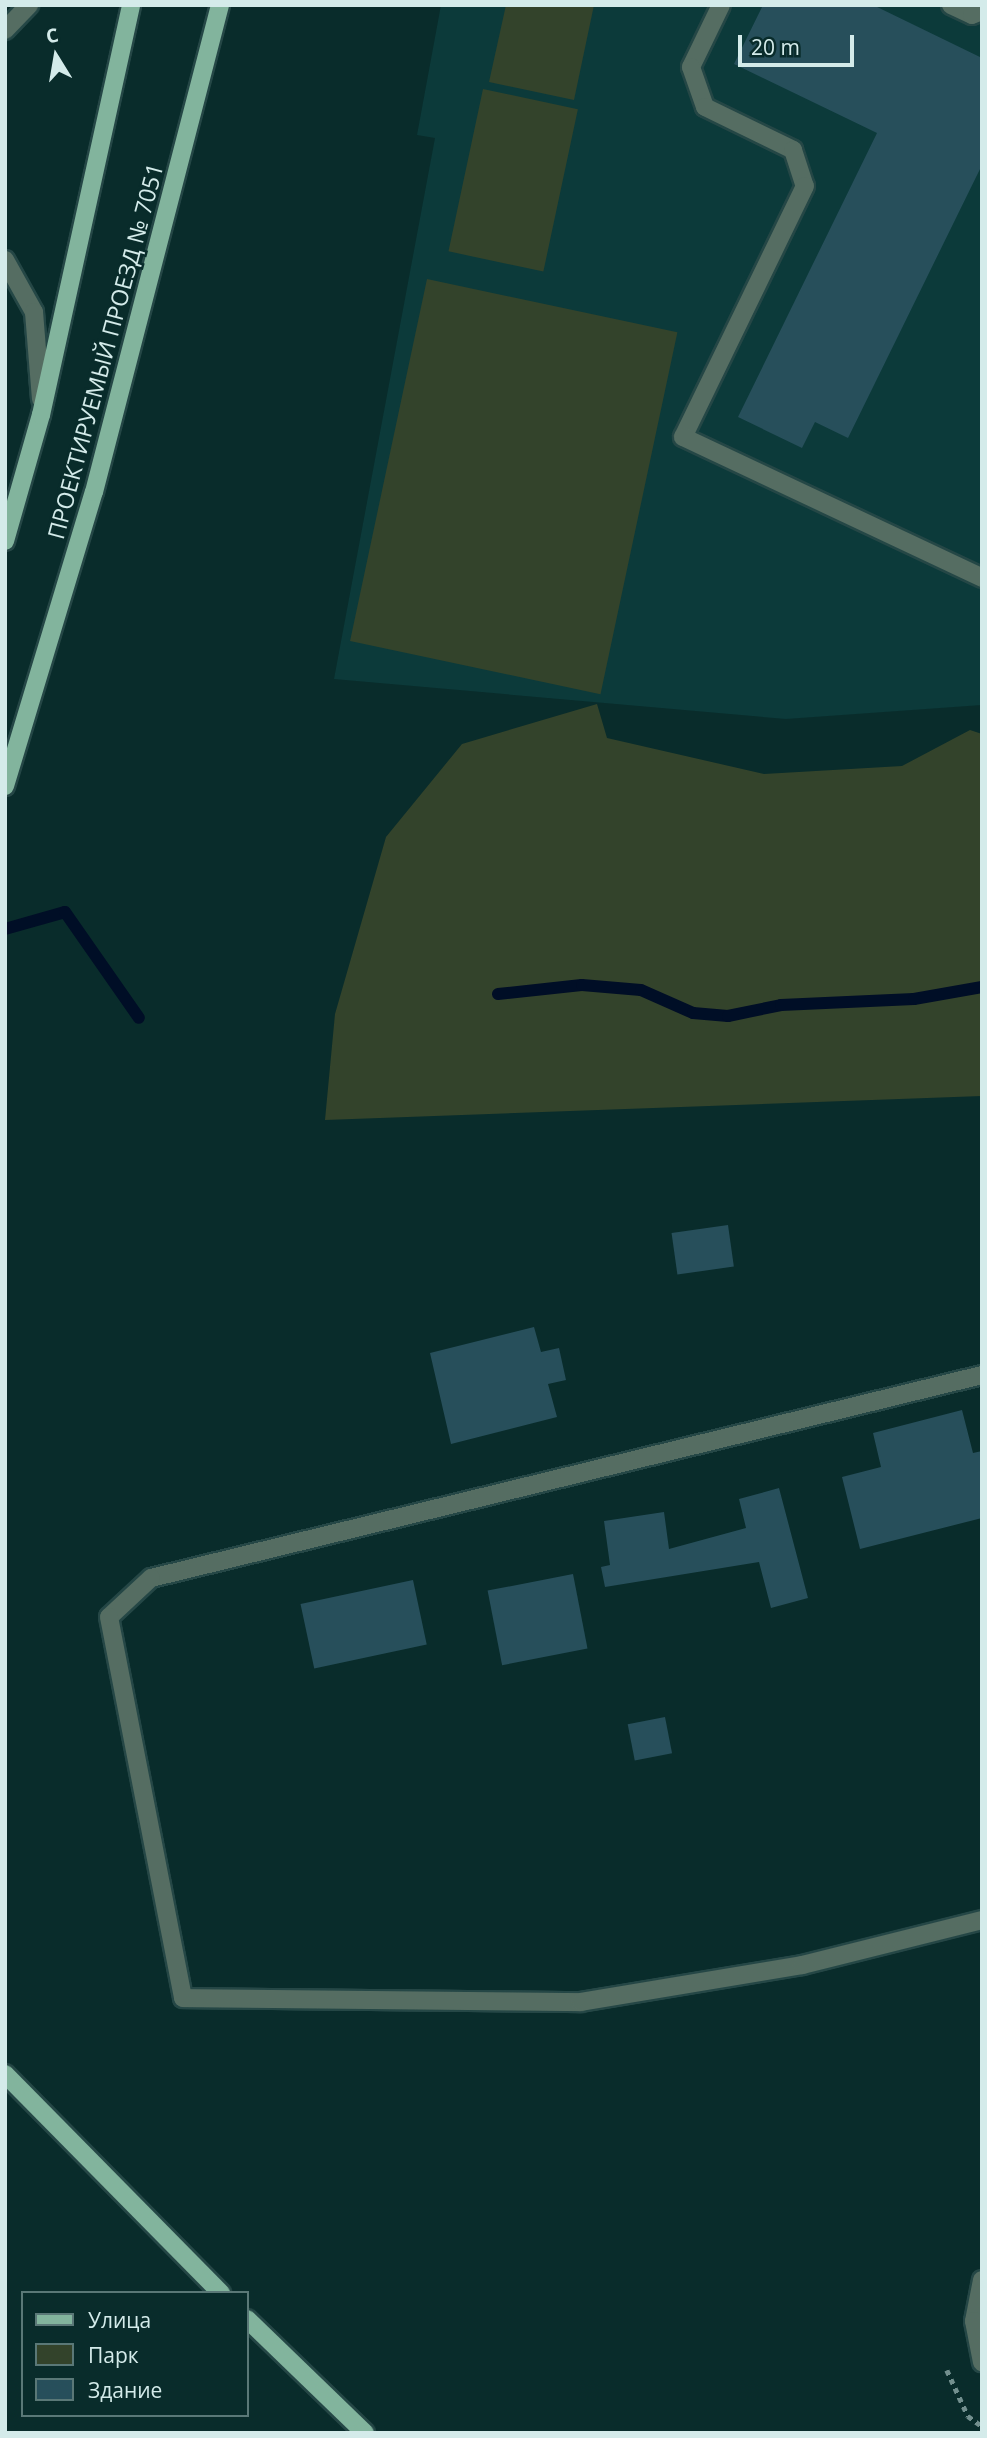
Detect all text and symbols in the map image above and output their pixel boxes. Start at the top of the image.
north arrow [21,21,91,91]
text: С [44,21,60,49]
scale bar [742,21,858,65]
text: 20 m [751,33,800,61]
street label: ПРОЕКТИРУЕМЫЙ ПРОЕЗД № 7051 [41,160,169,542]
legend [21,2291,248,2417]
text: Улица [88,2306,151,2334]
text: Парк [88,2341,139,2369]
text: Здание [88,2376,162,2404]

